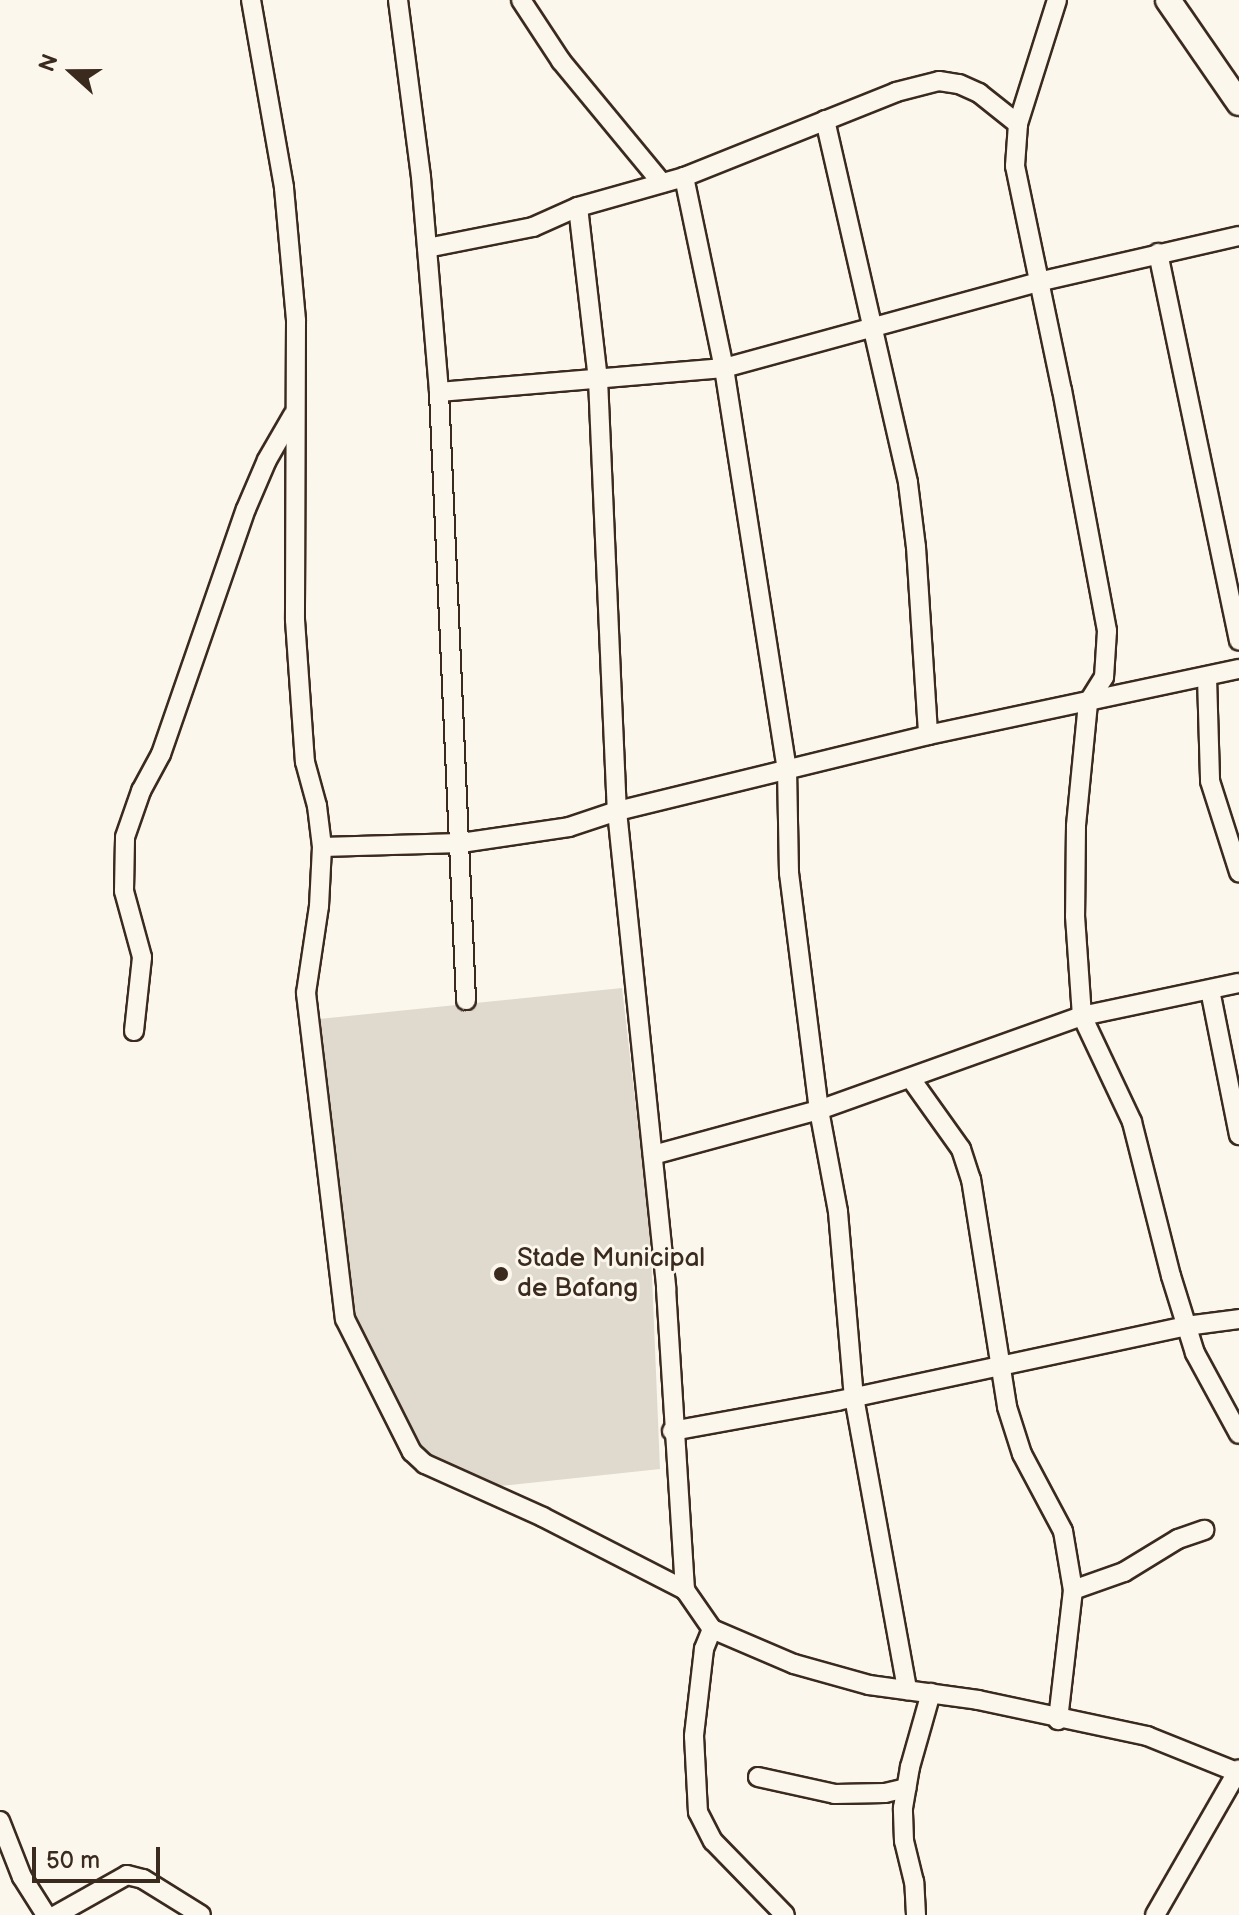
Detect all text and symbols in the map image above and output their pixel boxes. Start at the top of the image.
north arrow [32,32,112,112]
text: N [34,51,65,76]
place label: Stade Municipal de Bafang [517,1243,705,1304]
marker: Stade Municipal de Bafang [492,1265,510,1283]
scale bar [36,1831,164,1881]
text: 50 m [46,1846,100,1875]

